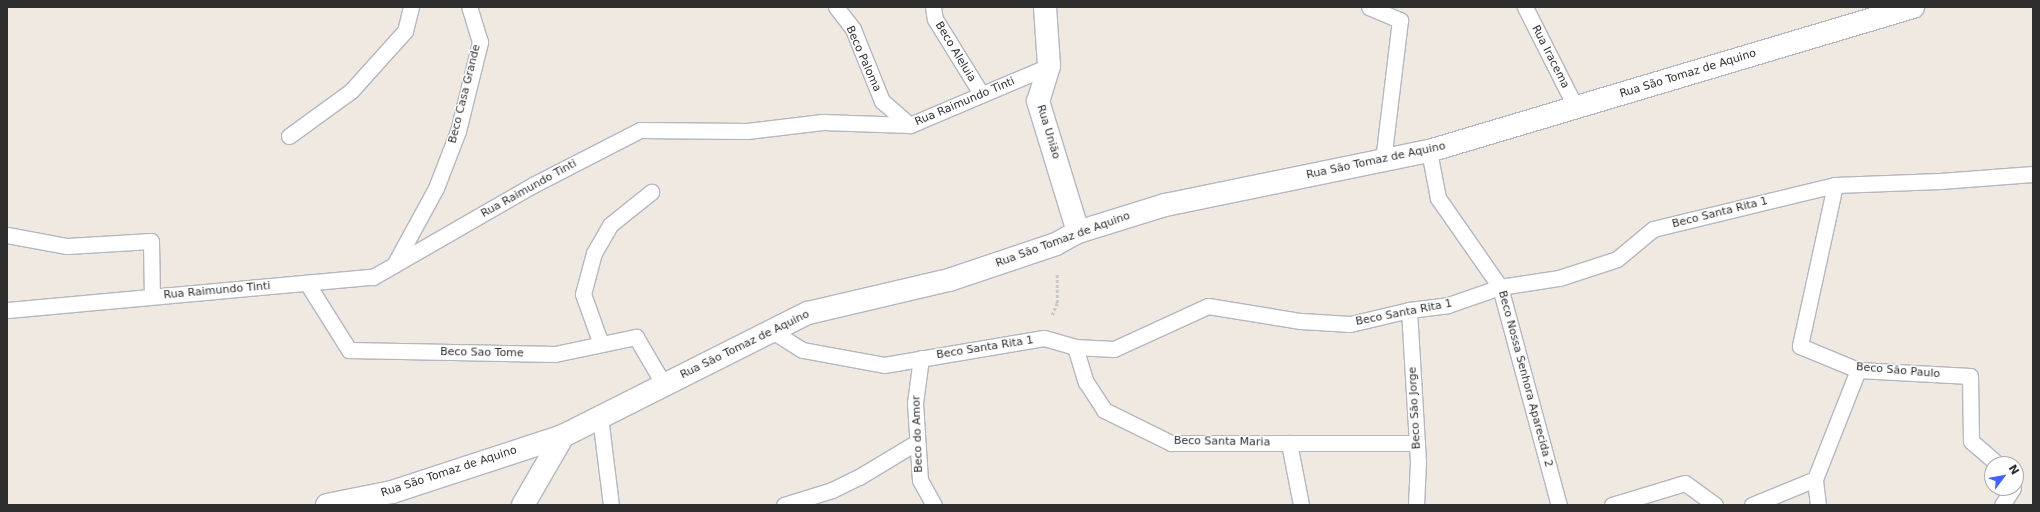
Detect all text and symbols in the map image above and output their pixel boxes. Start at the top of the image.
street label: Beco Aleluia [932,20,978,84]
street label: Rua Iracema [1528,23,1572,91]
street label: Beco Paloma [843,24,883,94]
street label: Beco Casa Grande [446,43,484,145]
street label: Rua São Tomaz de Aquino [1618,47,1758,101]
street label: Rua Raimundo Tinti [913,75,1017,129]
street label: Rua União [1034,103,1062,161]
street label: Rua São Tomaz de Aquino [1305,140,1447,182]
street label: Rua Raimundo Tinti [479,157,579,221]
street label: Beco Santa Rita 1 [1671,195,1769,231]
street label: Rua São Tomaz de Aquino [994,210,1132,270]
street label: Rua Raimundo Tinti [163,280,271,302]
street label: Beco Nossa Senhora Aparecida 2 [1495,289,1555,469]
street label: Beco Santa Rita 1 [1355,297,1453,329]
street label: Rua São Tomaz de Aquino [678,308,812,382]
street label: Beco Santa Rita 1 [936,334,1034,362]
street label: Beco Sao Tome [440,346,524,360]
street label: Beco São Paulo [1855,361,1941,381]
street label: Beco São Jorge [1406,366,1424,450]
street label: Beco do Amor [910,395,926,473]
street label: Beco Santa Maria [1174,435,1270,449]
street label: Rua São Tomaz de Aquino [379,444,519,500]
north arrow [1984,456,2024,496]
text: N [2006,463,2022,477]

